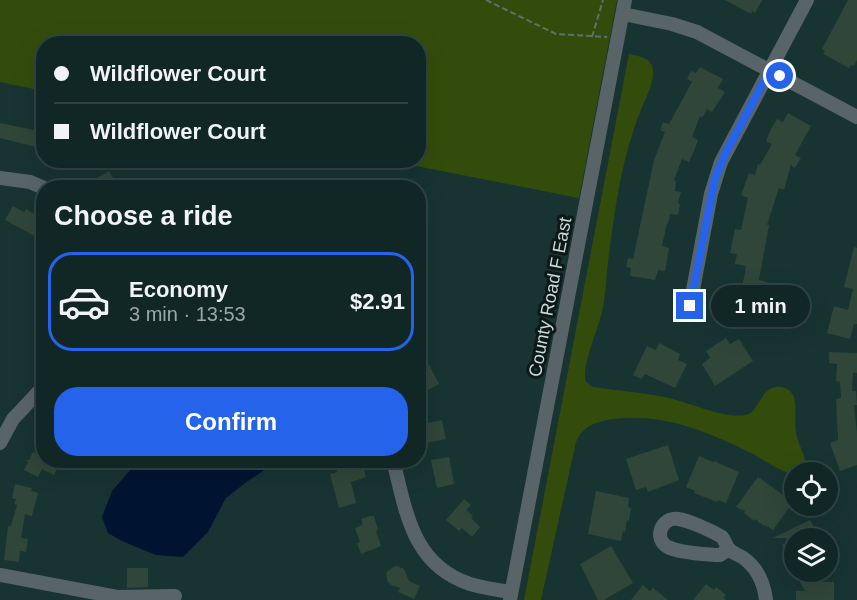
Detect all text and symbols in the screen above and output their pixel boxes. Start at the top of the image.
text: Wildflower Court [90,61,266,86]
route start [766,62,793,89]
text: Wildflower Court [90,119,266,144]
text: Choose a ride [54,201,233,231]
street label: County Road F East [525,216,575,378]
icon: car [57,275,111,329]
text: Economy [129,277,228,302]
callout: 1 min [711,285,810,327]
text: $2.91 [350,289,405,314]
route end [676,292,703,319]
text: 1 min [734,295,787,317]
text: 3 min · 13:53 [129,303,246,325]
button: Confirm [54,387,408,456]
map controls [784,462,838,582]
button: locate [784,462,838,516]
button: layers [784,528,838,582]

